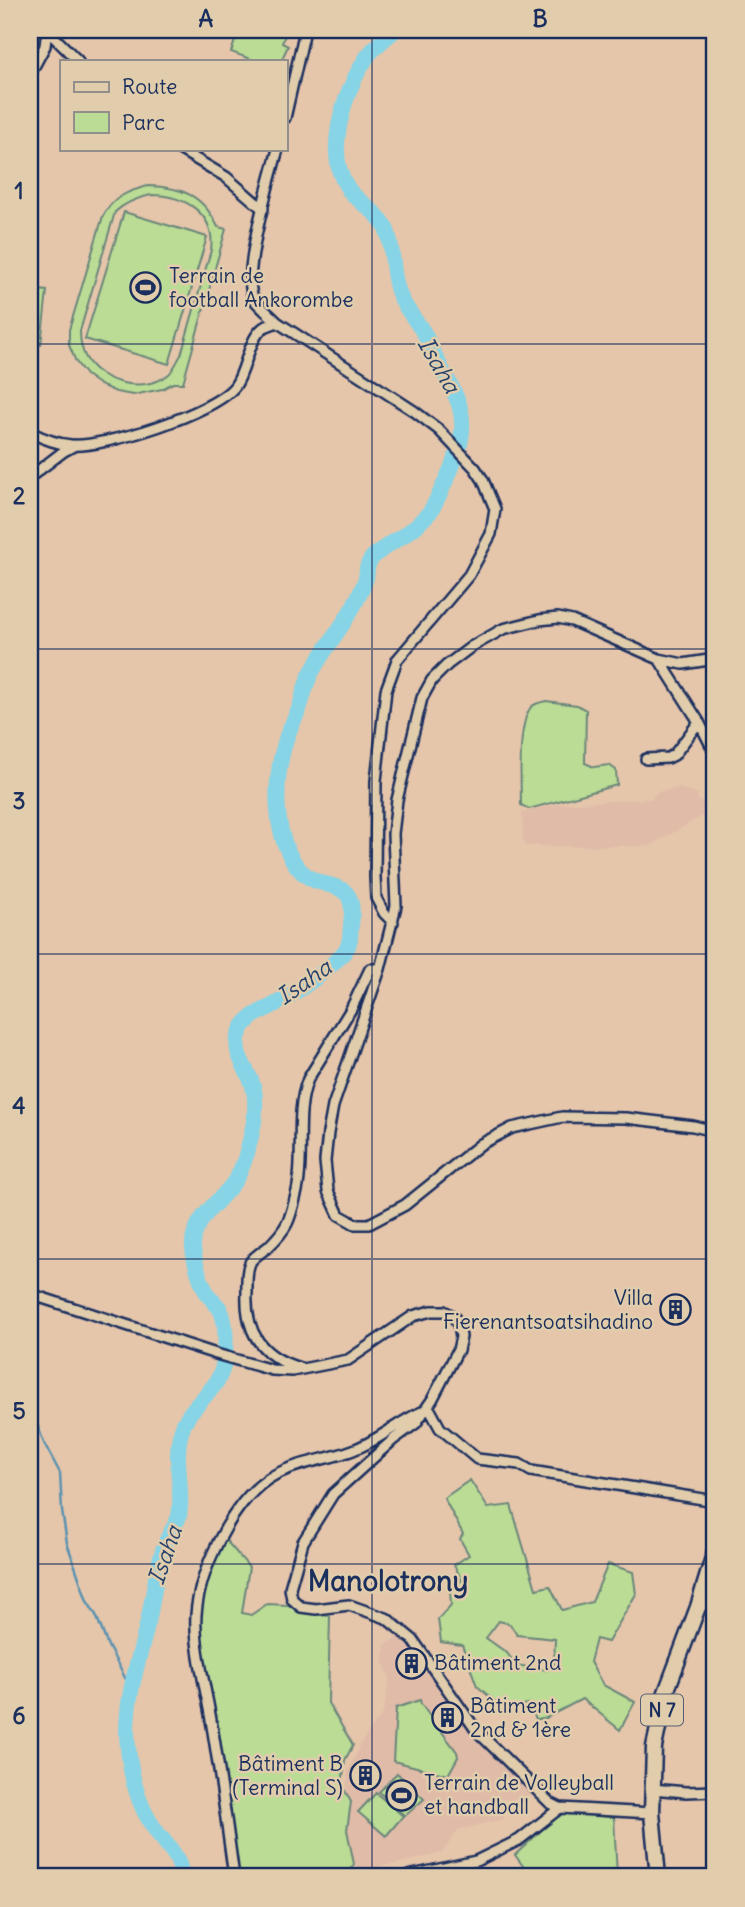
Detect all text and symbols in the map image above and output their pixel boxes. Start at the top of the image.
text: A [199,4,214,33]
text: B [532,4,548,33]
legend [60,60,287,150]
text: Route [122,73,177,100]
text: Parc [122,109,165,136]
text: 1 [14,176,24,205]
place label: Terrain de football Ankorombe [169,262,354,313]
sports icon: Terrain de football Ankorombe [129,271,163,305]
water label: Isaha [412,332,468,400]
text: 2 [13,481,26,510]
text: 3 [12,786,26,815]
water label: Isaha [271,951,338,1011]
text: 4 [12,1091,26,1120]
place label: Villa Fierenantsoatsihadino [443,1284,653,1335]
building icon: Villa Fierenantsoatsihadino [659,1293,693,1327]
text: 5 [12,1396,26,1425]
water label: Isaha [141,1520,189,1588]
district label: Manolotrony [308,1563,468,1599]
building icon: Bâtiment 2nd [394,1646,428,1680]
place label: Bâtiment 2nd [434,1649,561,1676]
place label: Bâtiment 2nd & 1ère [470,1692,571,1743]
road number: N 7 [641,1694,683,1726]
text: 6 [12,1701,26,1730]
building icon: Bâtiment 2nd & 1ère [430,1701,464,1735]
place label: Bâtiment B (Terminal S) [232,1750,343,1801]
building icon: Bâtiment B (Terminal S) [349,1759,383,1793]
place label: Terrain de Volleyball et handball [424,1769,614,1820]
sports icon: Terrain de Volleyball et handball [384,1778,418,1812]

